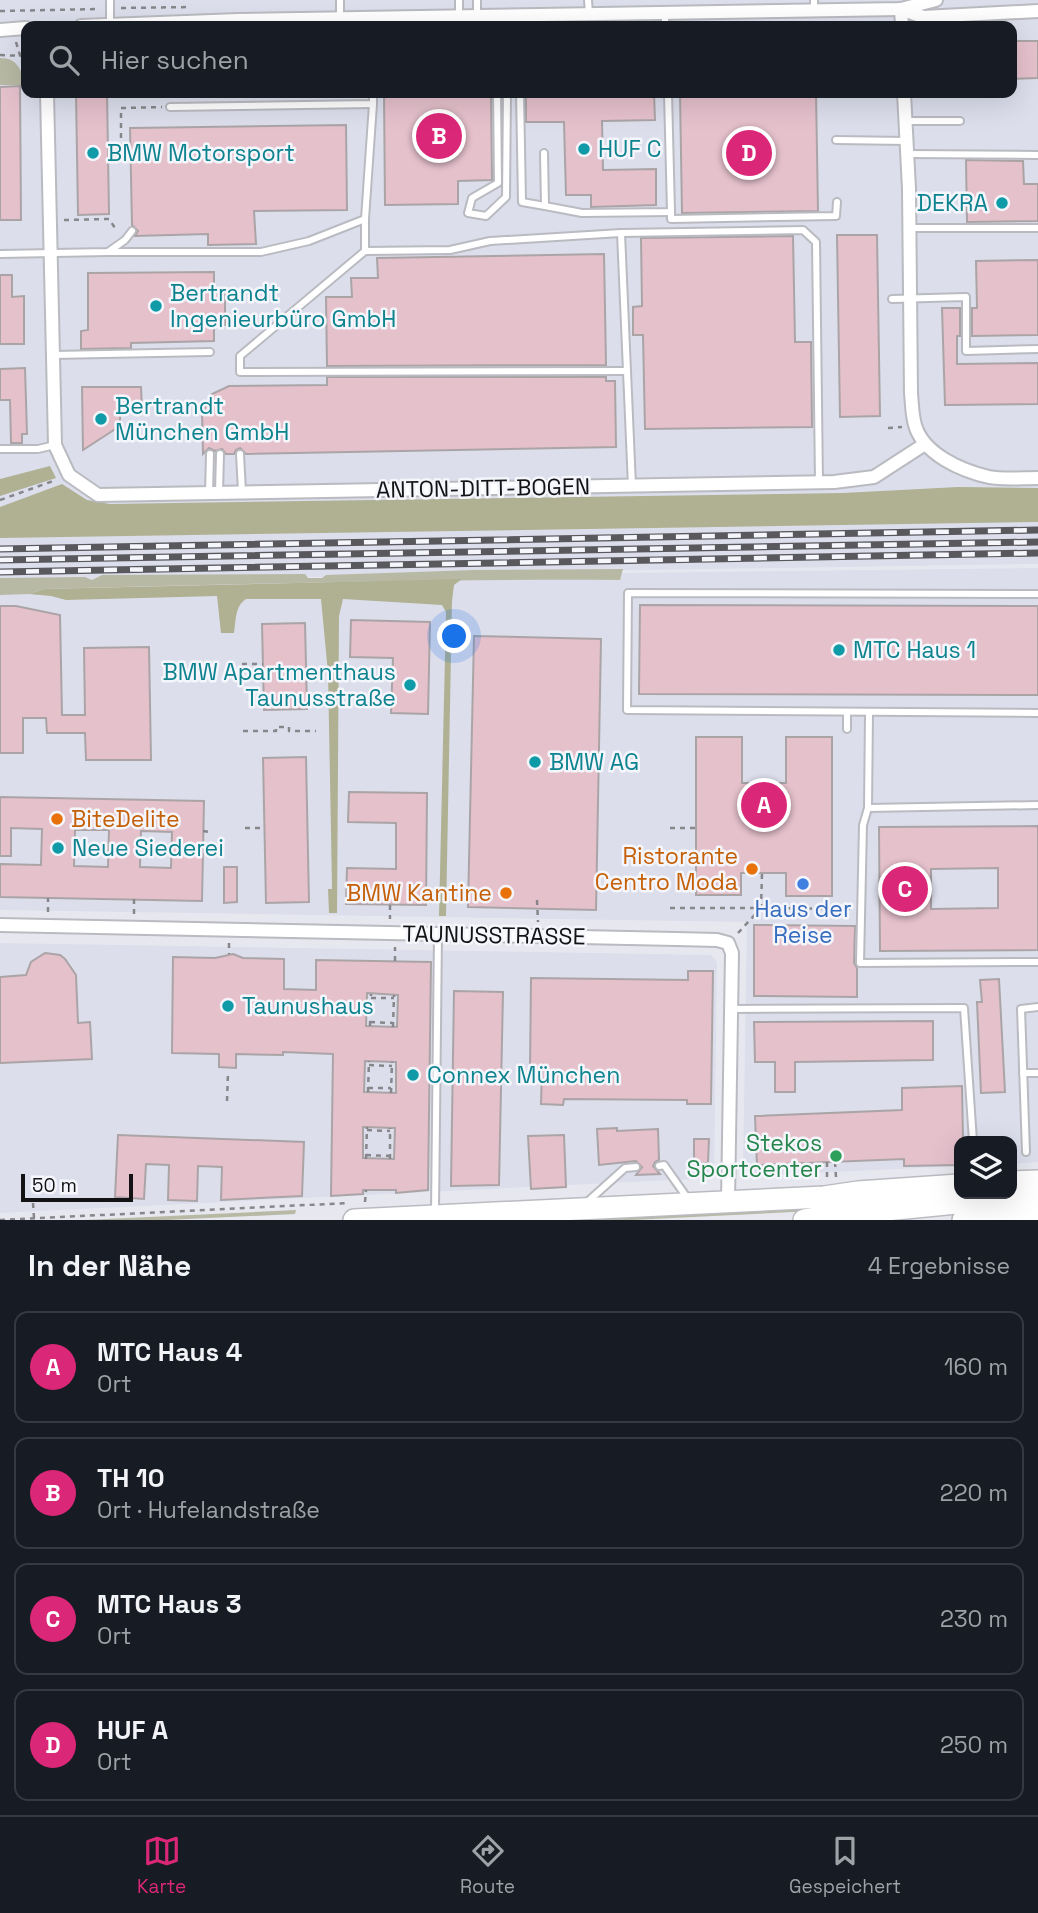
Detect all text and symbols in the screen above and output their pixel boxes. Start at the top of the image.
search box [21,21,1017,98]
icon: search [45,41,83,79]
text: Hier suchen [101,43,249,77]
pin: B [416,110,462,162]
pin: D [726,127,772,179]
place label: HUF C [598,134,662,164]
place label: BMW Motorsport [107,138,295,168]
marker: HUF C [576,141,592,157]
marker: BMW Motorsport [85,145,101,161]
place label: DEKRA [917,188,988,218]
marker: DEKRA [994,195,1010,211]
place label: Bertrandt Ingenieurbüro GmbH [170,278,396,334]
marker: Bertrandt Ingenieurbüro GmbH [148,298,164,314]
place label: Bertrandt München GmbH [115,391,289,447]
marker: Bertrandt München GmbH [93,411,109,427]
street label: ANTON-DITT-BOGEN [376,471,590,505]
your location [437,619,471,653]
place label: MTC Haus 1 [853,635,976,665]
marker: MTC Haus 1 [831,642,847,658]
place label: BMW Apartmenthaus Taunusstraße [163,657,396,713]
marker: BMW Apartmenthaus Taunusstraße [402,677,418,693]
place label: BMW AG [549,747,639,777]
marker: BMW AG [527,754,543,770]
pin: A [741,779,787,831]
place label: BiteDelite [71,804,180,834]
marker: BiteDelite [49,811,65,827]
place label: Neue Siederei [72,833,224,863]
marker: Neue Siederei [50,840,66,856]
place label: Ristorante Centro Moda [595,841,738,897]
marker: Ristorante Centro Moda [744,861,760,877]
pin: C [882,863,928,915]
marker: Haus der Reise [795,876,811,892]
place label: BMW Kantine [346,878,492,908]
marker: BMW Kantine [498,885,514,901]
place label: Haus der Reise [754,894,852,950]
street label: TAUNUSSTRASSE [402,918,586,952]
place label: Taunushaus [242,991,374,1021]
marker: Taunushaus [220,998,236,1014]
place label: Connex München [427,1060,620,1090]
marker: Connex München [405,1067,421,1083]
place label: Stekos Sportcenter [686,1128,822,1184]
map controls [954,1136,1017,1199]
button: layers [954,1136,1017,1199]
marker: Stekos Sportcenter [828,1148,844,1164]
scale bar [21,1171,133,1203]
text: 50 m [32,1173,77,1198]
text: In der Nähe [28,1246,191,1285]
text: 4 Ergebnisse [868,1251,1010,1281]
text: MTC Haus 4 [97,1335,242,1369]
text: A [46,1352,60,1382]
text: 160 m [944,1352,1008,1382]
text: Ort [97,1369,132,1399]
text: TH 10 [97,1461,165,1495]
text: B [45,1478,61,1508]
text: 220 m [940,1478,1008,1508]
text: Ort · Hufelandstraße [97,1495,320,1525]
text: MTC Haus 3 [97,1587,242,1621]
text: C [46,1604,60,1634]
text: 230 m [940,1604,1008,1634]
text: Ort [97,1621,132,1651]
text: HUF A [97,1713,168,1747]
text: D [45,1730,61,1760]
text: 250 m [940,1730,1008,1760]
text: Ort [97,1747,132,1777]
tab: Karte [137,1832,186,1899]
tab: Route [460,1832,515,1899]
tab: Gespeichert [789,1832,901,1899]

